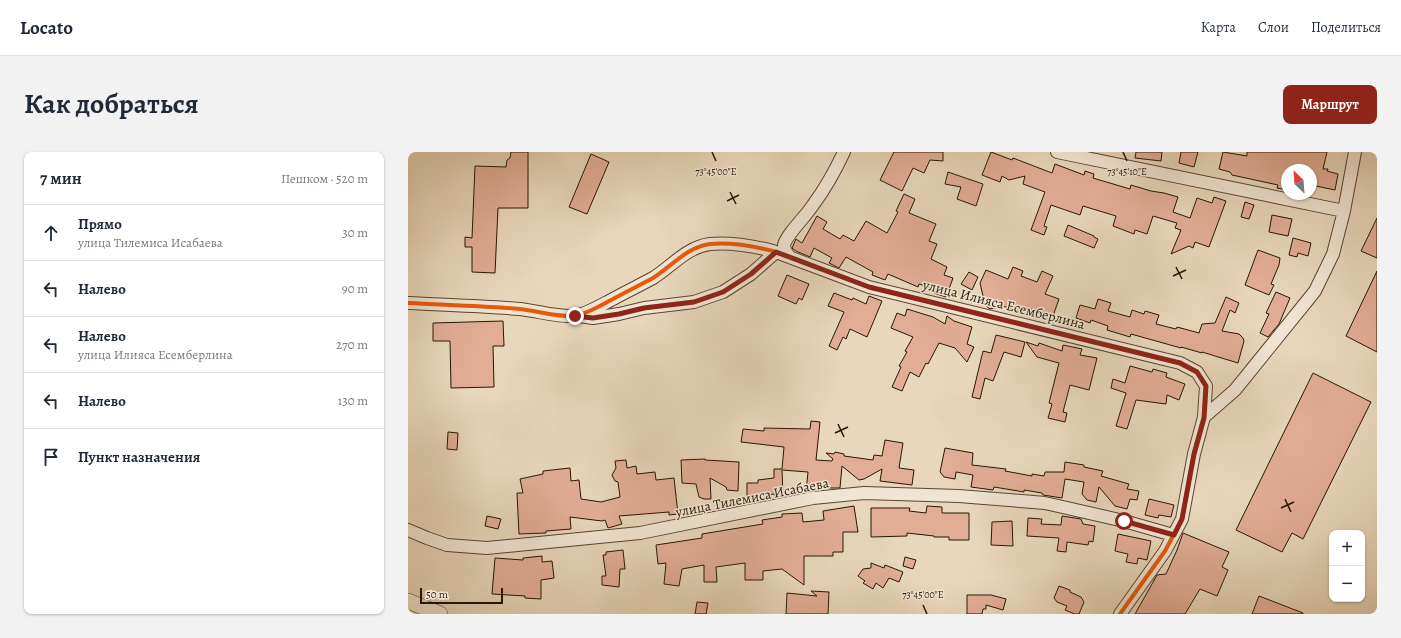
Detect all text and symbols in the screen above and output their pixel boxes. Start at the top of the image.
text: Locato [20,15,73,41]
text: Карта [1201,18,1236,37]
text: Слои [1258,18,1289,37]
text: Поделиться [1311,18,1381,37]
text: Как добраться [24,85,199,123]
button: Маршрут [1283,85,1377,124]
north arrow [1281,164,1317,200]
text: 73°45'00"E [695,165,737,178]
text: 73°45'10"E [1107,165,1147,178]
text: 7 мин [40,167,82,190]
text: Пешком · 520 m [281,170,368,187]
text: Прямо [78,214,122,234]
icon: ahead [40,222,62,244]
text: 30 m [342,224,368,241]
text: улица Тилемиса Исабаева [78,234,223,251]
street label: улица Илияса Есемберлина [920,275,1087,334]
icon: left [40,278,62,300]
text: Налево [78,279,126,299]
text: 90 m [342,280,368,297]
route end [566,307,584,325]
text: Налево [78,326,126,346]
icon: left [40,334,62,356]
text: 270 m [336,336,368,353]
text: улица Илияса Есемберлина [78,346,233,363]
icon: left [40,390,62,412]
text: Налево [78,391,126,411]
text: 130 m [338,392,368,409]
icon: arrive [40,446,62,468]
text: Пункт назначения [78,447,200,467]
street label: улица Тилемиса Исабаева [673,473,831,522]
route start [1115,512,1133,530]
map controls [1329,530,1365,602]
button: + [1329,530,1365,566]
button: − [1329,566,1365,602]
scale bar [420,586,503,605]
text: 50 m [426,587,448,602]
text: 73°45'00"E [902,588,944,601]

